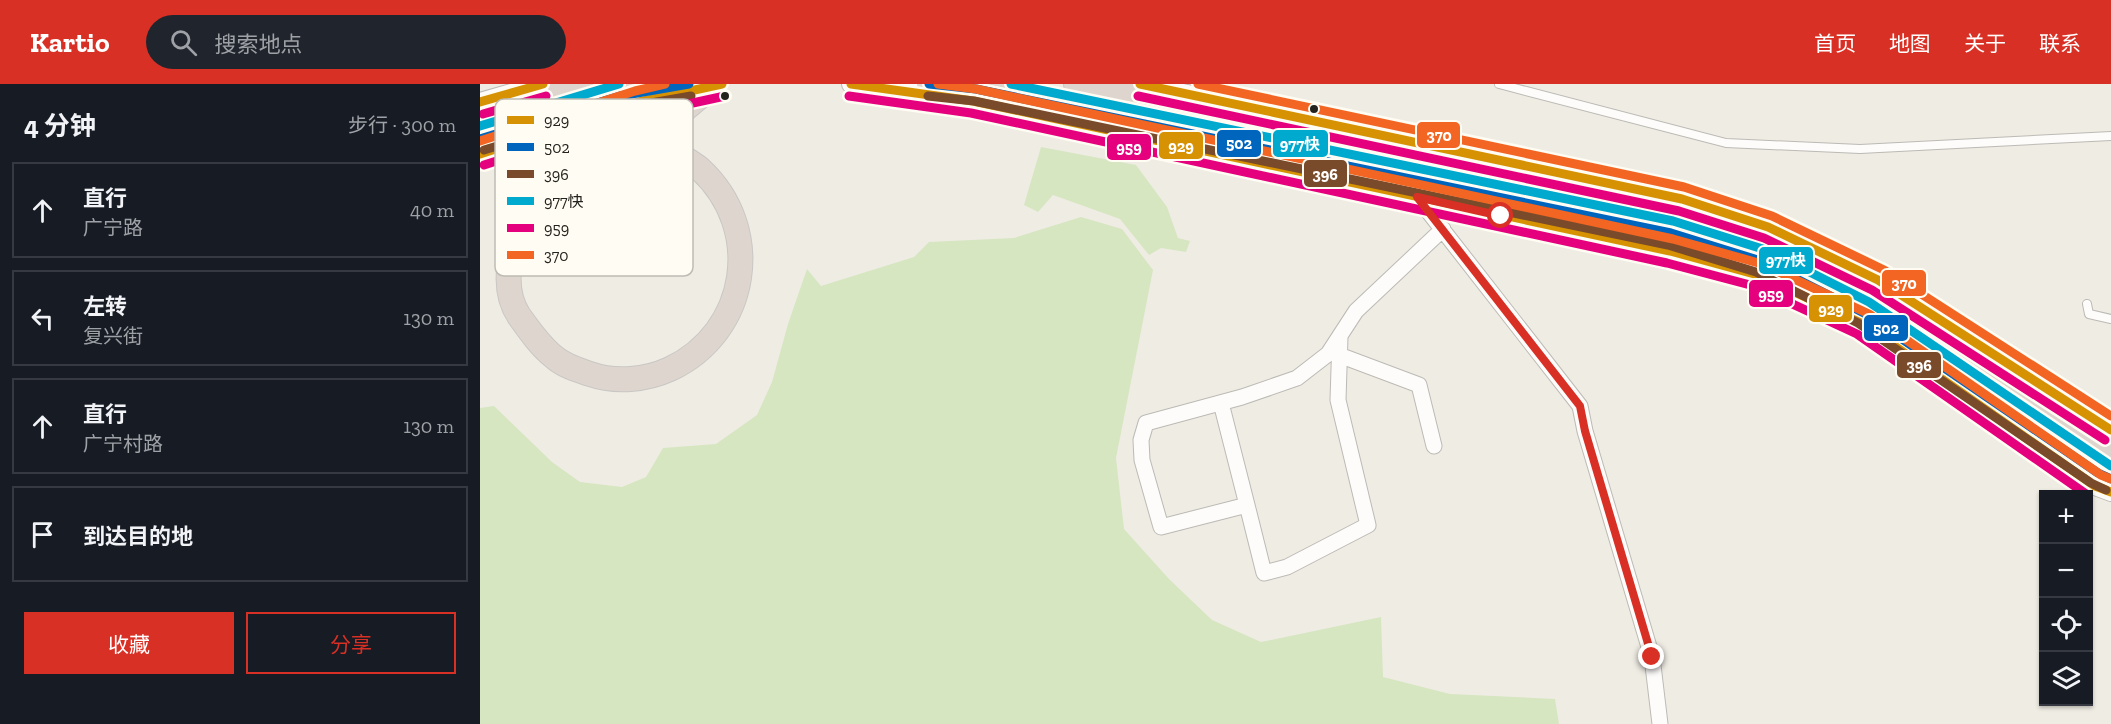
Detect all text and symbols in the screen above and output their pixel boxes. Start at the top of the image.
search box [146,15,566,69]
text: Kartio [30,26,110,59]
icon: search [167,26,200,59]
text: 搜索地点 [215,31,303,58]
text: 首页 [1814,31,1856,56]
text: 地图 [1889,31,1931,56]
text: 关于 [1964,31,2006,56]
text: 联系 [2039,31,2081,56]
unlabelled marker [719,90,731,102]
legend [495,99,693,276]
unlabelled marker [1308,103,1320,115]
text: 4 分钟 [24,110,96,142]
text: 929 [544,111,569,130]
text: 步行 · 300 m [348,113,456,137]
line badge: 370 [1416,121,1461,149]
text: 370 [1426,126,1452,145]
line badge: 502 [1216,129,1262,158]
line badge: 977快 [1272,129,1329,158]
line badge: 929 [1158,131,1204,160]
line badge: 959 [1106,133,1152,161]
text: 502 [1226,134,1252,153]
text: 977快 [1280,135,1320,154]
text: 929 [1168,137,1194,156]
text: 502 [544,138,570,157]
text: 959 [1116,138,1142,157]
line badge: 396 [1303,159,1348,188]
text: 396 [544,165,569,184]
text: 396 [1312,165,1338,184]
text: 直行 [83,185,127,212]
text: 977快 [544,192,584,211]
icon: ahead [26,194,59,227]
text: 40 m [410,198,454,222]
route start [1487,202,1513,228]
text: 广宁路 [83,216,143,240]
text: 959 [544,219,569,238]
text: 370 [544,246,569,265]
line badge: 977快 [1758,246,1814,275]
text: 977快 [1766,251,1806,270]
line badge: 370 [1881,269,1927,297]
text: 370 [1891,274,1917,293]
line badge: 959 [1748,279,1794,308]
text: 959 [1758,285,1784,304]
text: 左转 [83,293,127,320]
line badge: 929 [1808,294,1853,323]
text: 929 [1818,300,1844,319]
icon: left [26,302,59,335]
text: 130 m [403,306,454,330]
line badge: 502 [1863,314,1909,342]
text: 502 [1873,319,1899,338]
text: 复兴街 [83,324,143,348]
line badge: 396 [1896,351,1942,379]
text: 396 [1906,356,1932,375]
text: 直行 [83,401,127,428]
icon: ahead [26,410,59,443]
text: 130 m [403,414,454,438]
text: 广宁村路 [83,432,163,456]
map controls [2039,490,2093,706]
button: + [2039,490,2093,544]
icon: arrive [26,518,59,551]
text: 到达目的地 [83,523,193,550]
button: − [2039,544,2093,598]
button: locate [2039,598,2093,652]
button: 收藏 [24,612,234,674]
button: 分享 [246,612,456,674]
route end [1638,643,1664,669]
button: layers [2039,652,2093,706]

